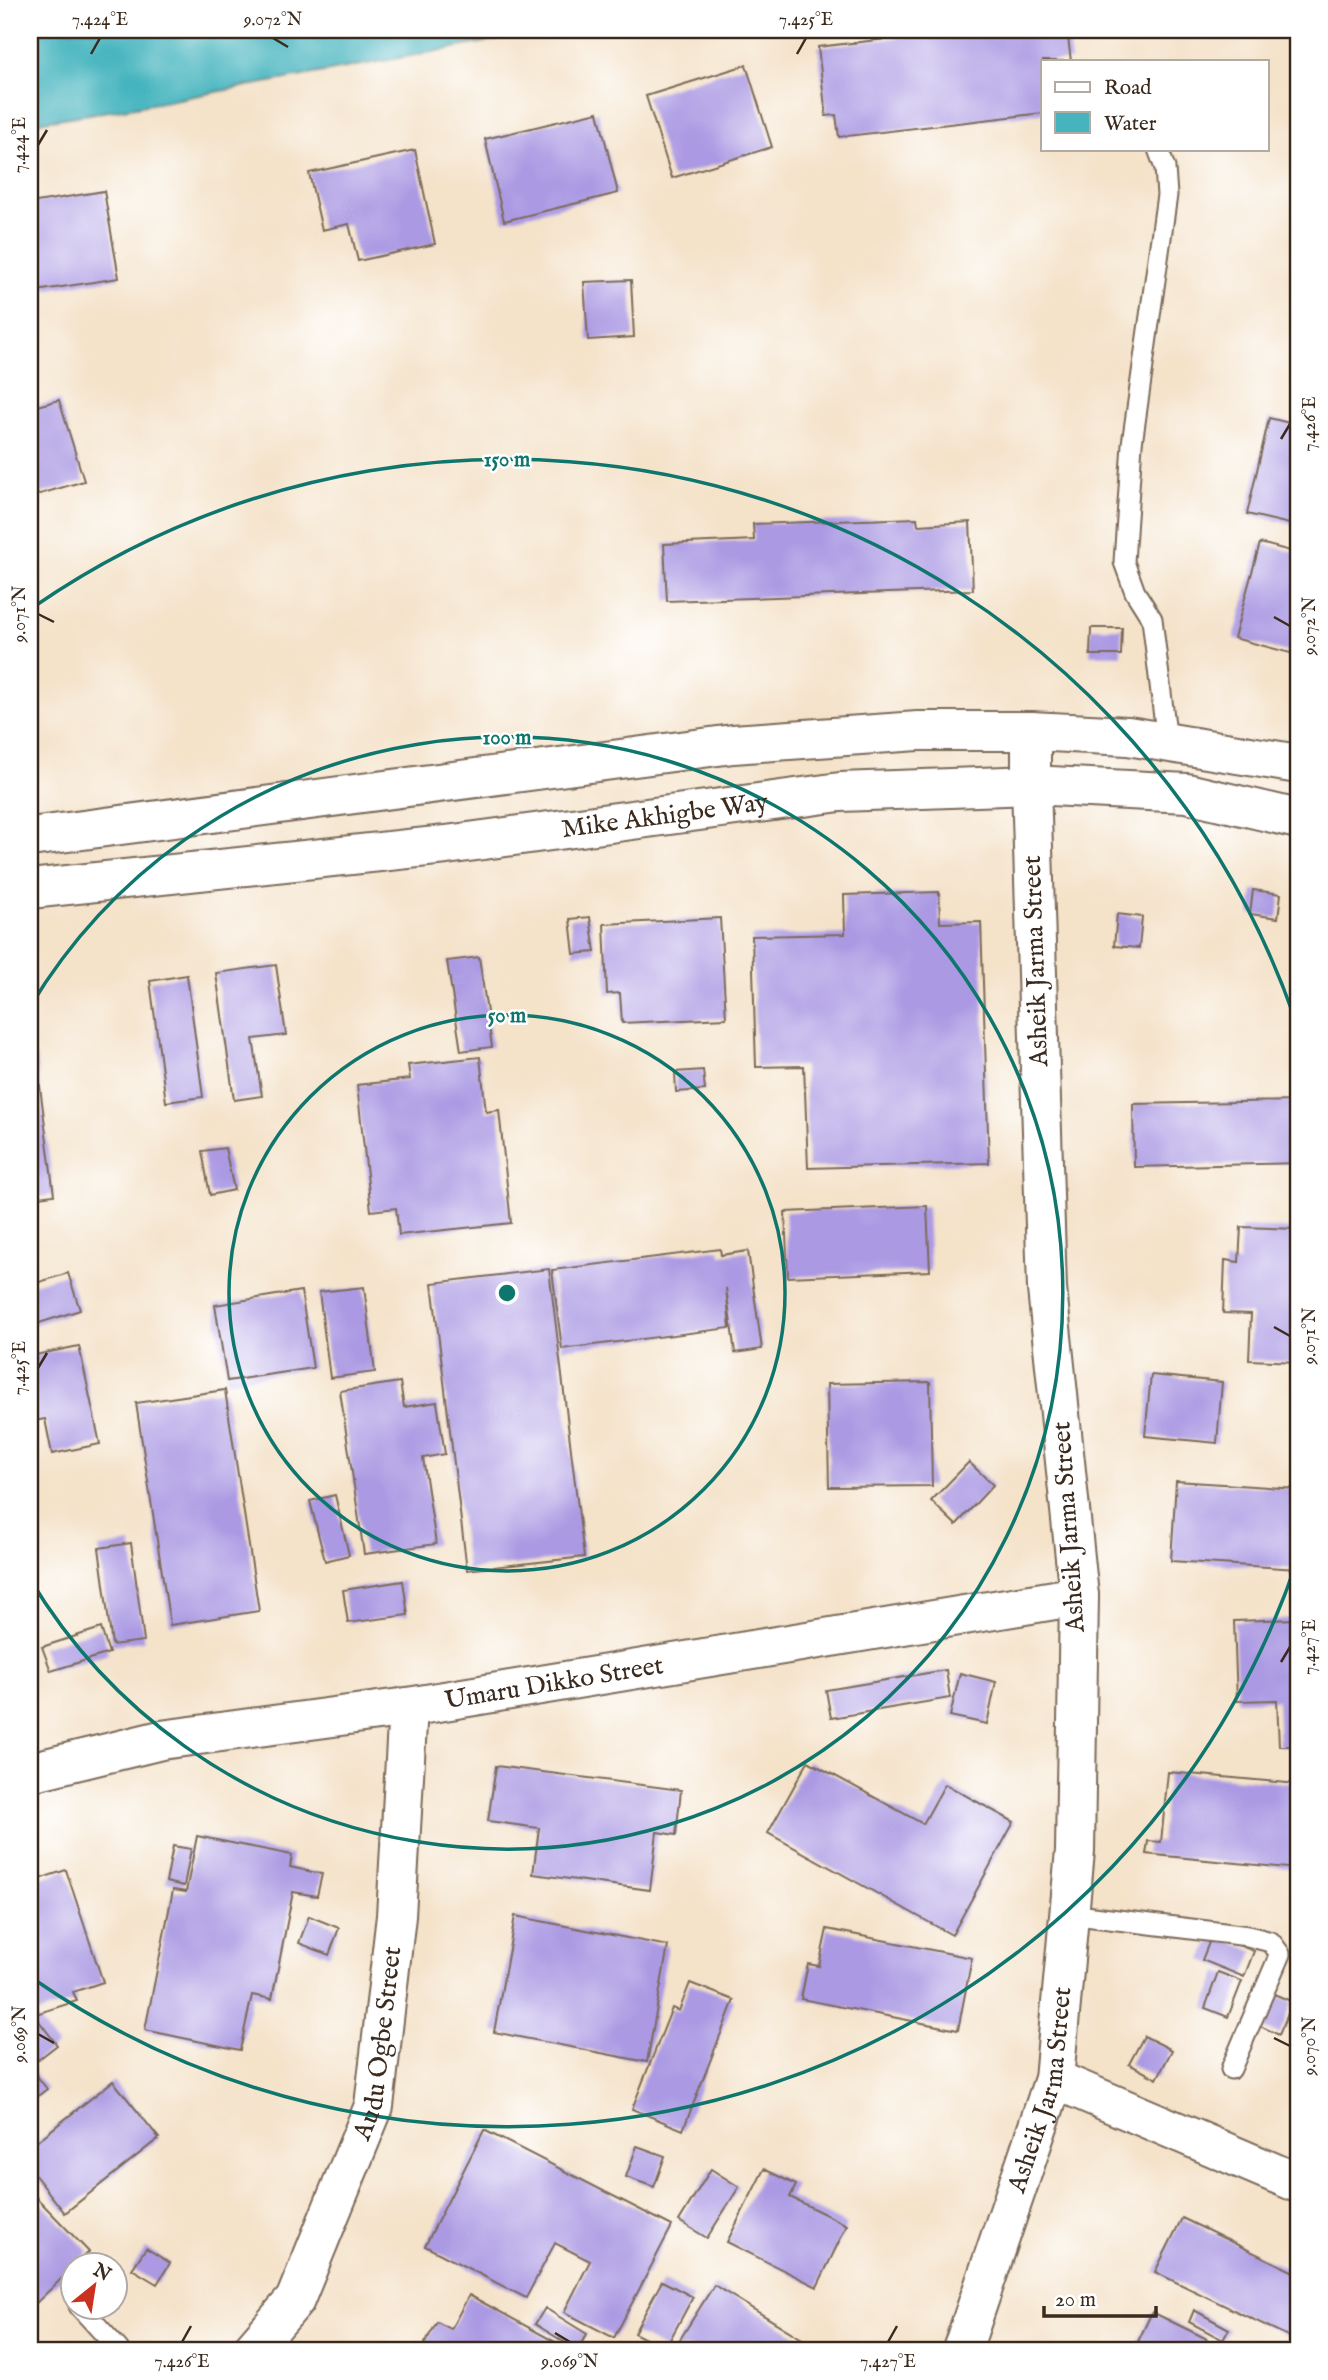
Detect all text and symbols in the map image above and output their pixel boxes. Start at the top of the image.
text: 7.424°E [72,9,128,32]
text: 9.072°N [243,9,303,32]
text: 7.425°E [779,9,833,32]
legend [1041,60,1268,150]
text: Road [1104,75,1152,102]
text: Water [1104,111,1157,138]
text: 7.424°E [9,117,32,173]
text: 7.426°E [1299,396,1322,452]
text: 150 m [484,447,531,474]
text: 9.071°N [9,585,32,643]
text: 9.072°N [1299,596,1322,656]
text: 100 m [482,725,532,752]
street label: Mike Akhigbe Way [560,785,770,846]
street label: Asheik Jarma Street [1016,855,1056,1068]
text: 50 m [488,1003,527,1030]
centre of rings [495,1281,519,1305]
text: 9.071°N [1299,1307,1322,1365]
text: 7.425°E [9,1341,32,1395]
street label: Asheik Jarma Street [1045,1420,1093,1635]
text: 7.427°E [1299,1619,1322,1675]
street label: Umaru Dikko Street [442,1649,666,1717]
street label: Audu Ogbe Street [345,1945,409,2146]
street label: Asheik Jarma Street [1000,1985,1079,2198]
text: 9.069°N [9,2005,32,2064]
text: 9.070°N [1299,2016,1322,2077]
north arrow [60,2250,130,2320]
text: N [88,2258,115,2288]
scale bar [1044,2275,1156,2319]
text: 20 m [1055,2287,1096,2314]
text: 7.426°E [154,2351,210,2374]
text: 9.069°N [540,2351,599,2374]
text: 7.427°E [860,2351,916,2374]

